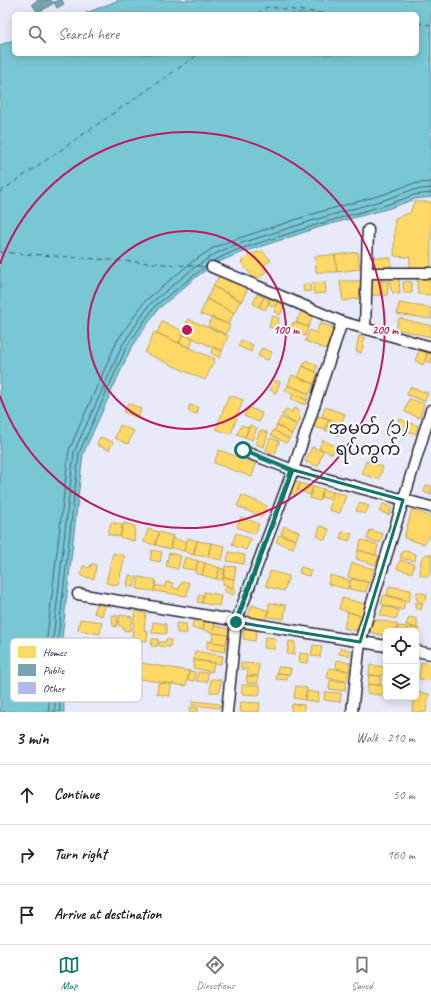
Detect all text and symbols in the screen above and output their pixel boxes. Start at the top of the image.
search box [12,12,419,56]
icon: search [26,23,48,45]
text: Search here [58,25,119,44]
text: 100 m [273,322,300,338]
text: 200 m [372,322,399,338]
centre of rings [180,323,194,337]
district label: အမှတ် (၁) ရပ်ကွက် [328,415,409,464]
route start [234,441,252,459]
route end [227,613,245,631]
map controls [383,628,419,700]
button: locate [383,628,419,664]
legend [10,638,142,702]
text: Homes [43,645,68,659]
text: Public [43,663,65,677]
button: layers [383,664,419,700]
text: Other [43,681,66,695]
text: 3 min [16,728,49,749]
text: Walk · 210 m [356,730,415,746]
icon: ahead [16,784,38,806]
text: Continue [54,785,99,804]
text: 50 m [393,787,415,803]
icon: right [16,844,38,866]
text: Turn right [54,845,107,864]
text: 160 m [387,847,415,863]
icon: arrive [16,904,38,926]
text: Arrive at destination [54,905,161,924]
tab: Map [58,954,80,992]
tab: Directions [196,954,235,992]
tab: Saved [351,954,373,992]

